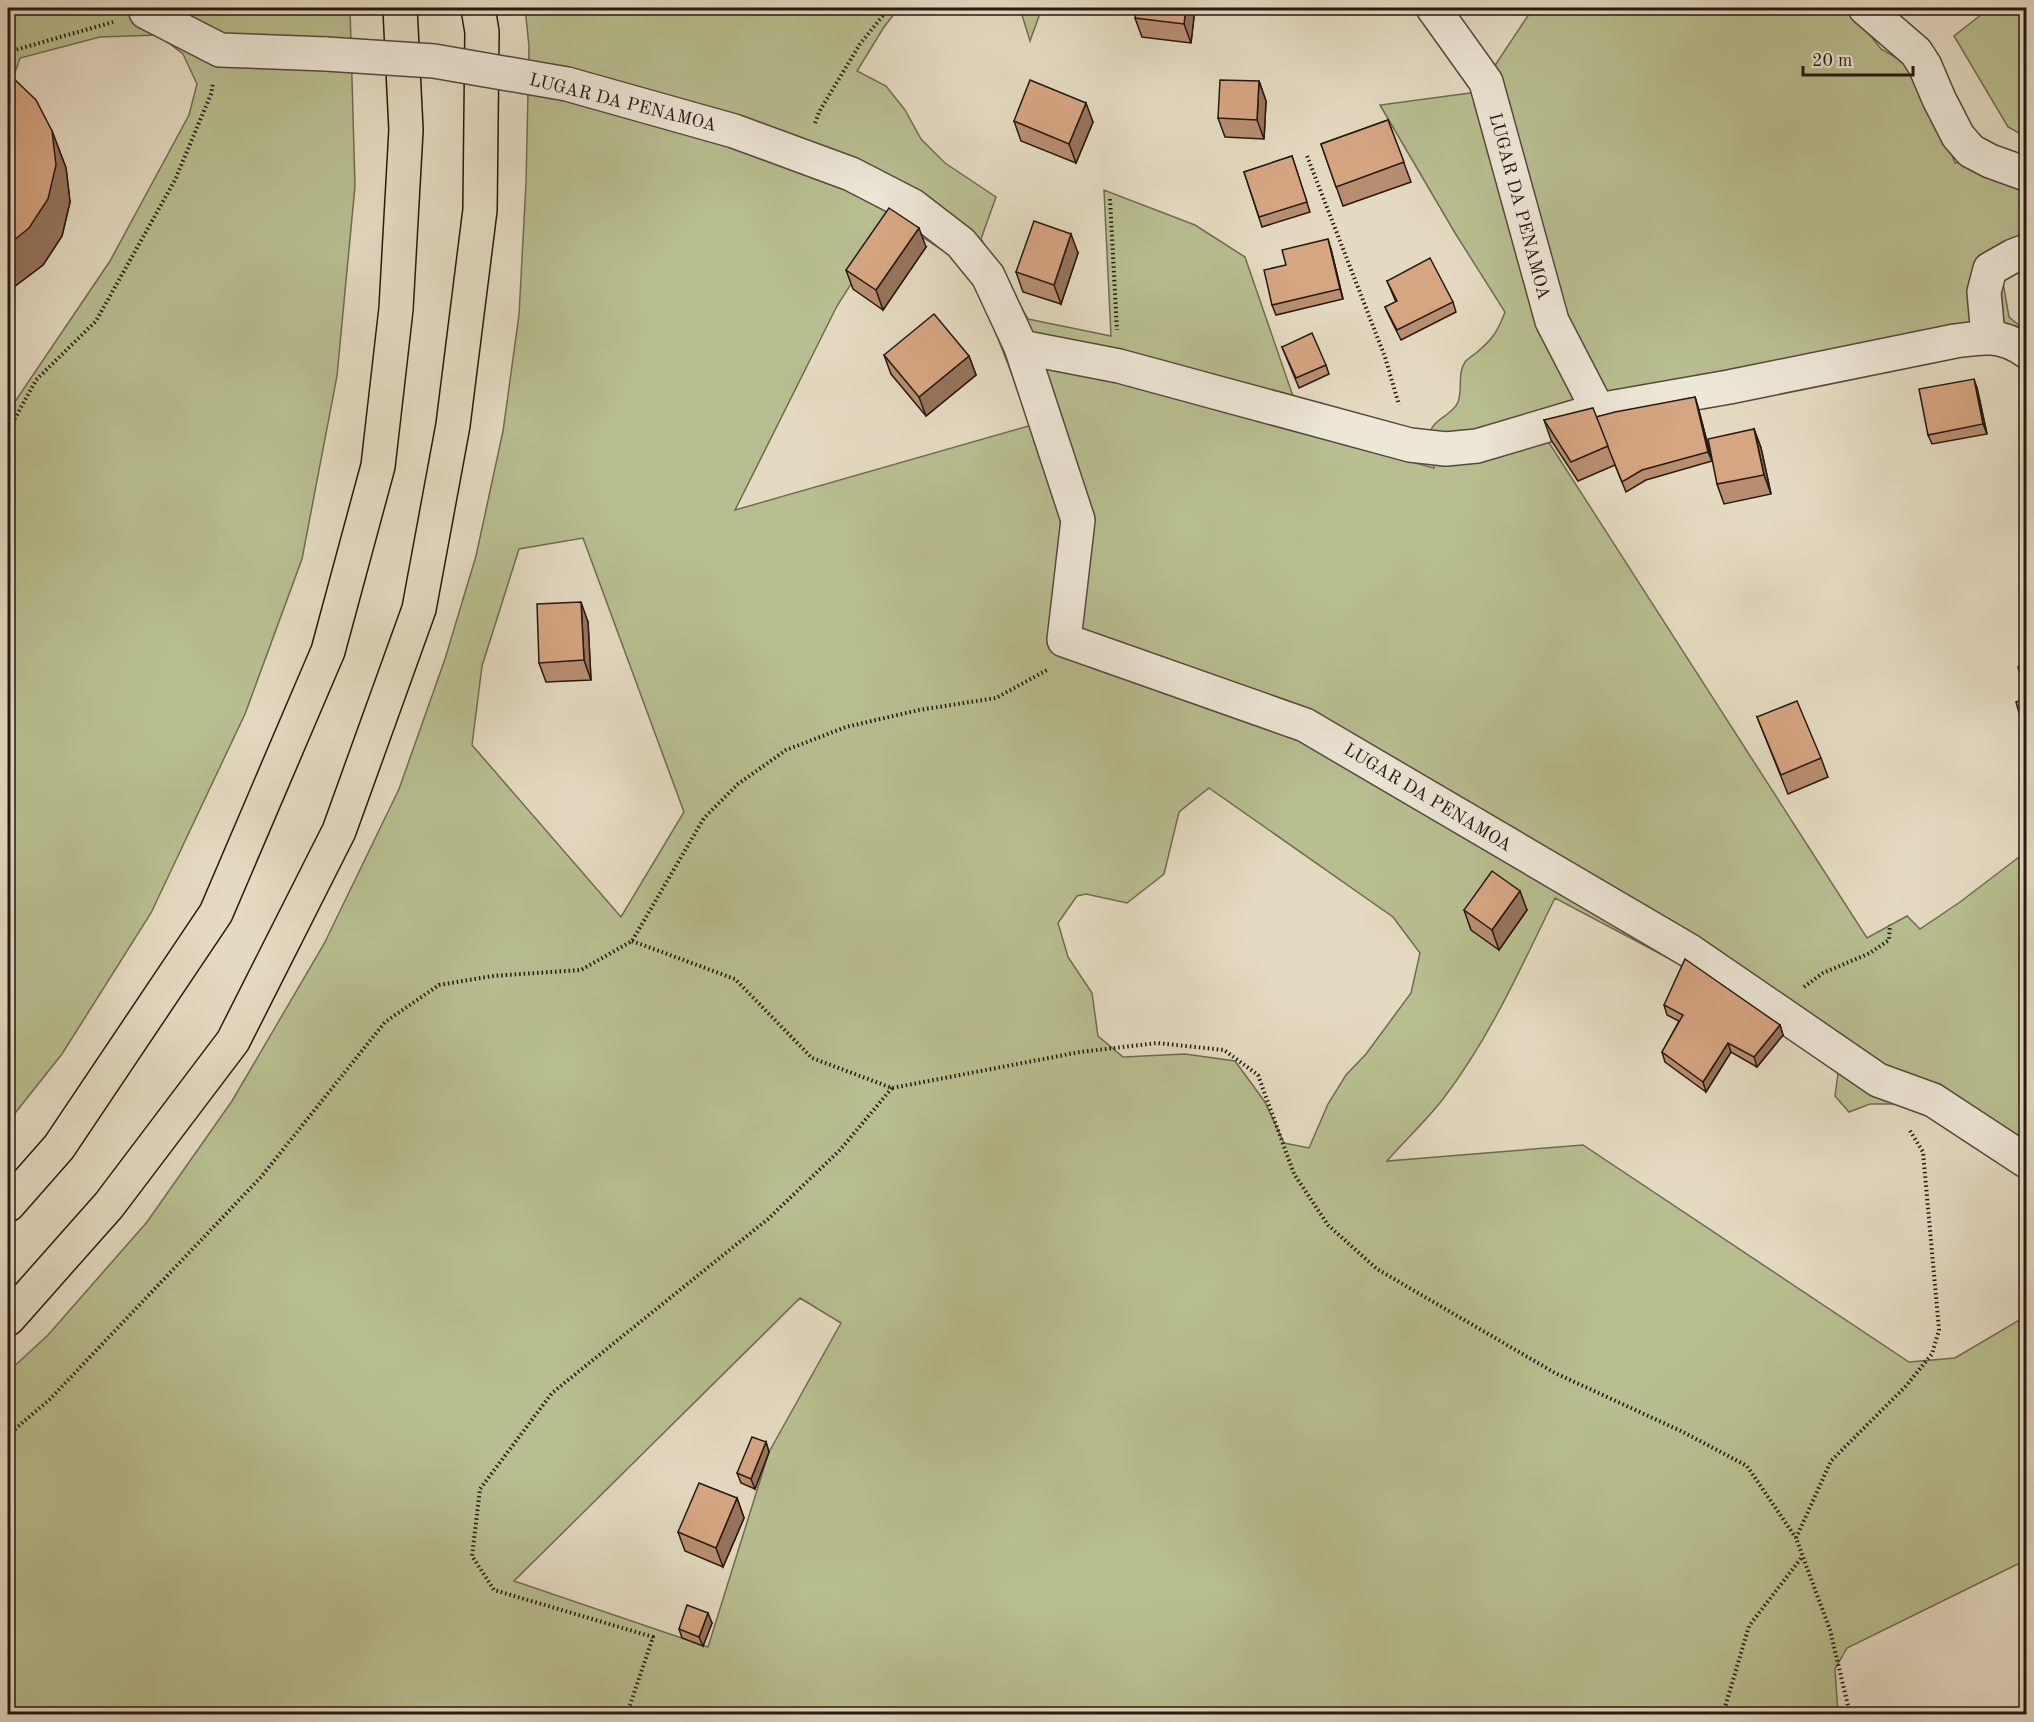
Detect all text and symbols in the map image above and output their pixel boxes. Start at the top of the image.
scale bar [1803,39,1912,77]
text: 20 m [1812,52,1852,70]
street label: LUGAR DA PENAMOA [527,71,718,135]
street label: LUGAR DA PENAMOA [1485,111,1553,302]
street label: LUGAR DA PENAMOA [1340,741,1515,855]

